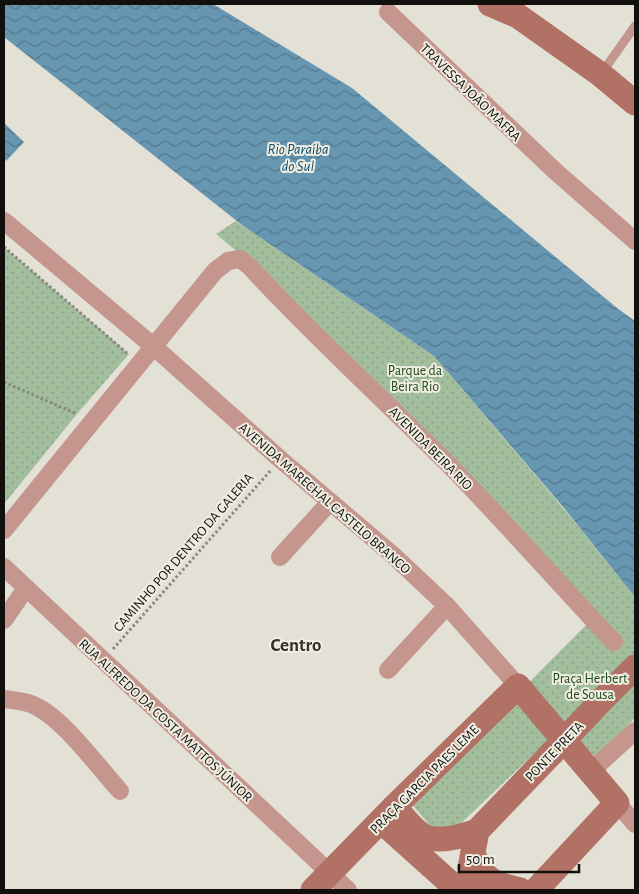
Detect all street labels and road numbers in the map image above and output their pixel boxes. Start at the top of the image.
street label: TRAVESSA JOÃO MAFRA [417,40,525,144]
street label: AVENIDA BEIRA RIO [386,404,475,493]
street label: AVENIDA MARECHAL CASTELO BRANCO [236,421,413,577]
street label: CAMINHO POR DENTRO DA GALERIA [111,471,256,635]
street label: RUA ALFREDO DA COSTA MATTOS JÚNIOR [76,634,257,805]
street label: PONTE PRETA [523,719,587,784]
street label: PRAÇA GARCIA PAES LEME [368,723,482,837]

